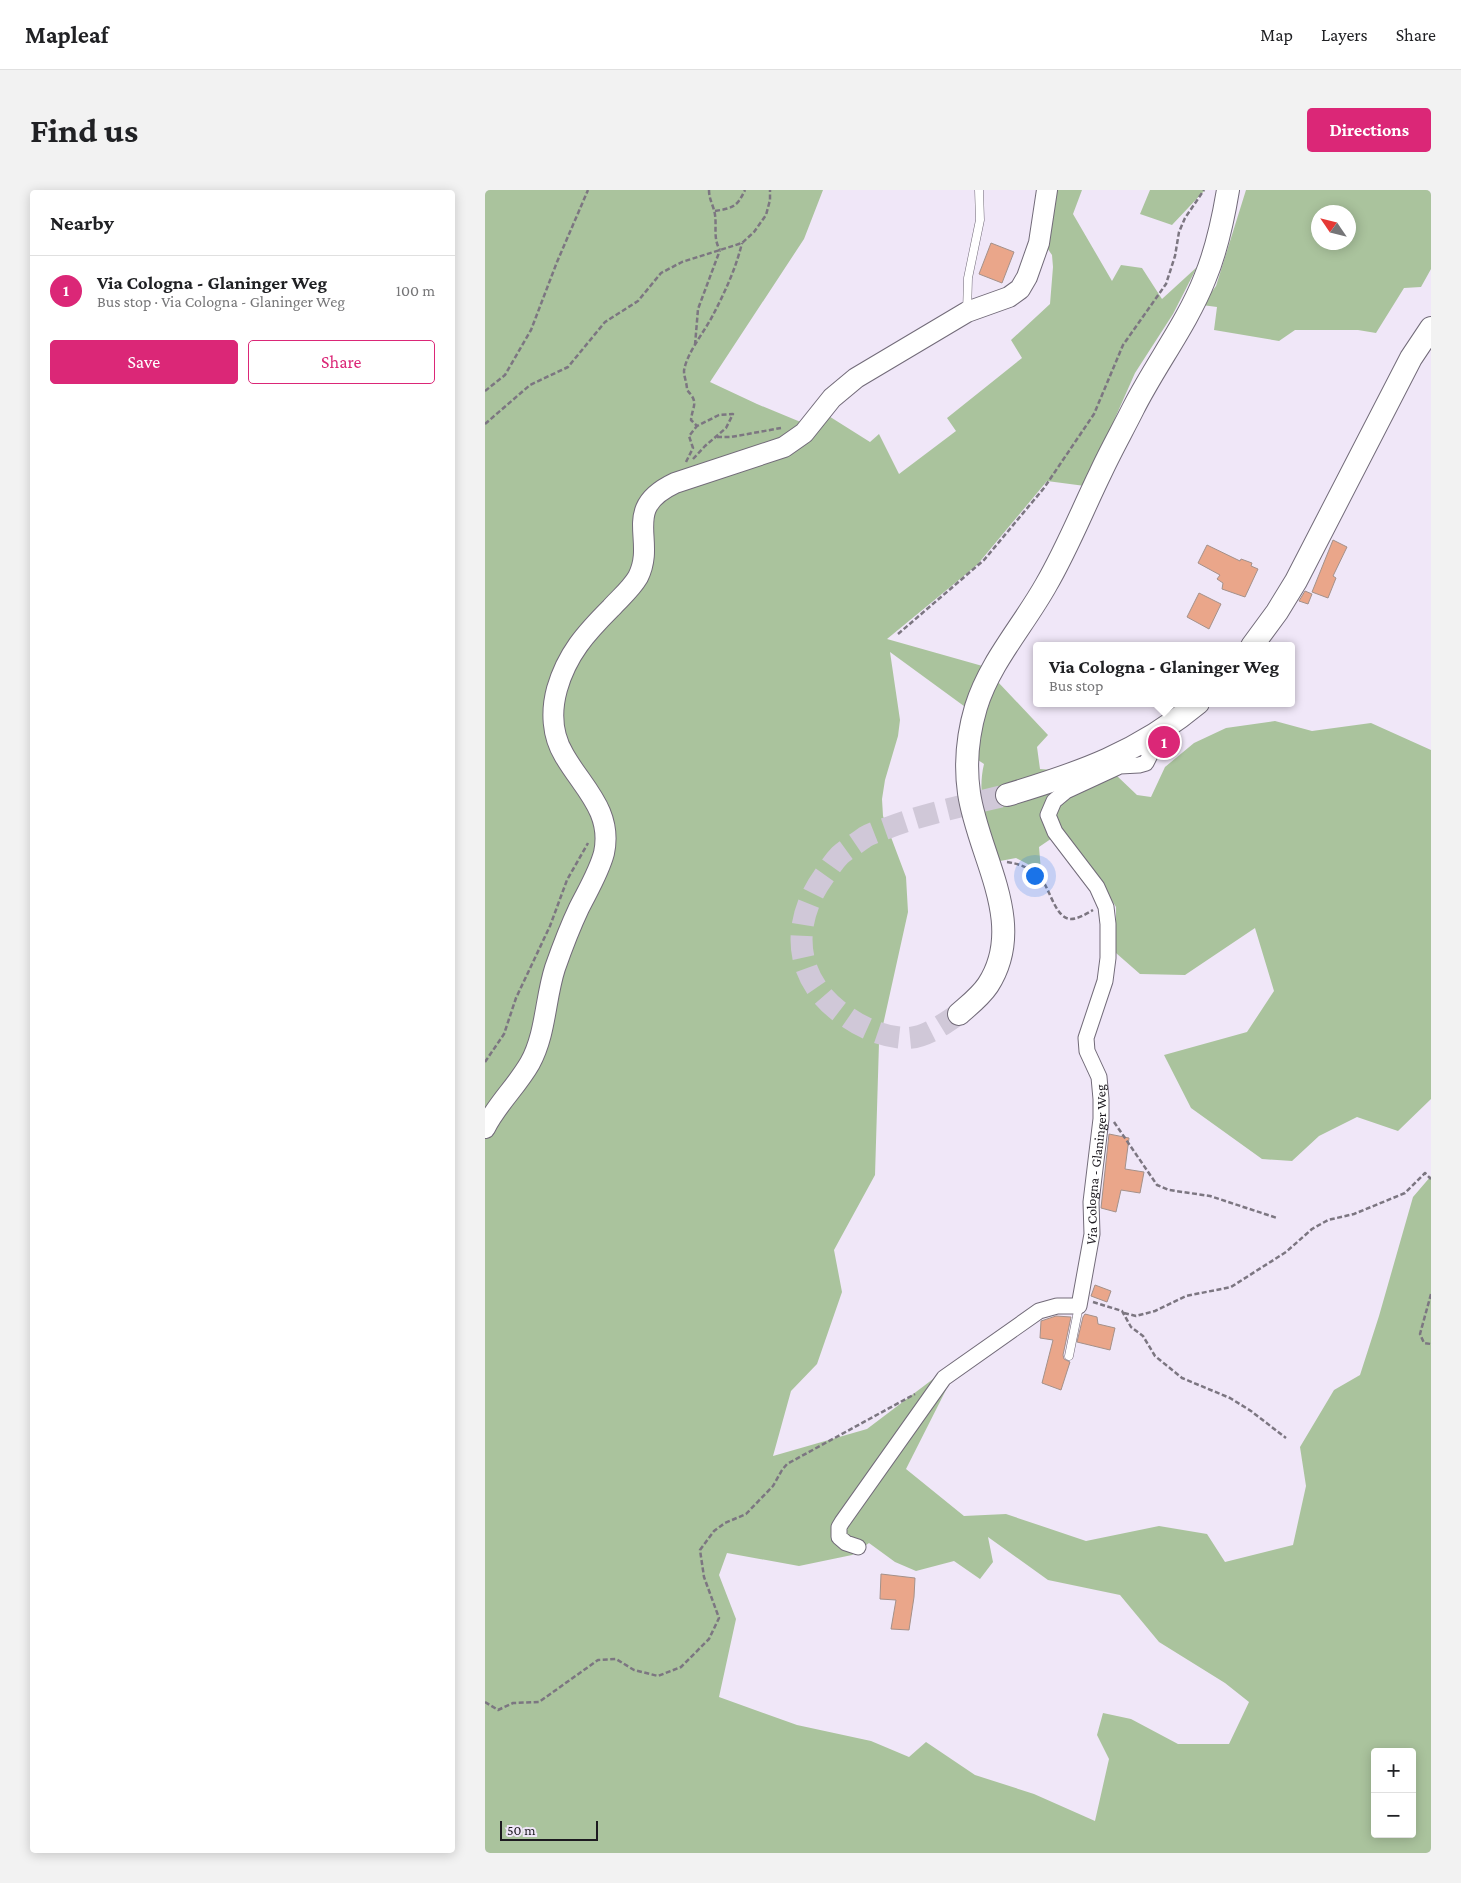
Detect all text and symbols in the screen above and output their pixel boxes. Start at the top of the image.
text: Mapleaf [25,21,108,48]
text: Map [1260,25,1293,45]
text: Layers [1321,25,1368,45]
text: Share [1396,25,1436,45]
button: Directions [1307,108,1431,152]
text: Find us [30,111,138,150]
north arrow [1311,205,1356,250]
text: Nearby [50,211,114,235]
text: Via Cologna - Glaninger Weg [97,272,327,293]
text: 1 [63,282,69,299]
text: 100 m [396,282,435,299]
text: Bus stop · Via Cologna - Glaninger Weg [97,293,345,310]
button: Save [50,340,238,384]
button: Share [248,340,435,384]
popup [1033,642,1295,707]
text: Via Cologna - Glaninger Weg [1049,656,1279,677]
text: Bus stop [1049,677,1103,694]
pin: 1 [1148,723,1180,761]
your location [1022,863,1048,889]
street label: Via Cologna - Glaninger Weg [1082,1084,1109,1246]
map controls [1371,1748,1416,1838]
button: + [1371,1748,1416,1793]
button: − [1371,1793,1416,1838]
scale bar [500,1818,597,1841]
text: 50 m [507,1822,535,1838]

